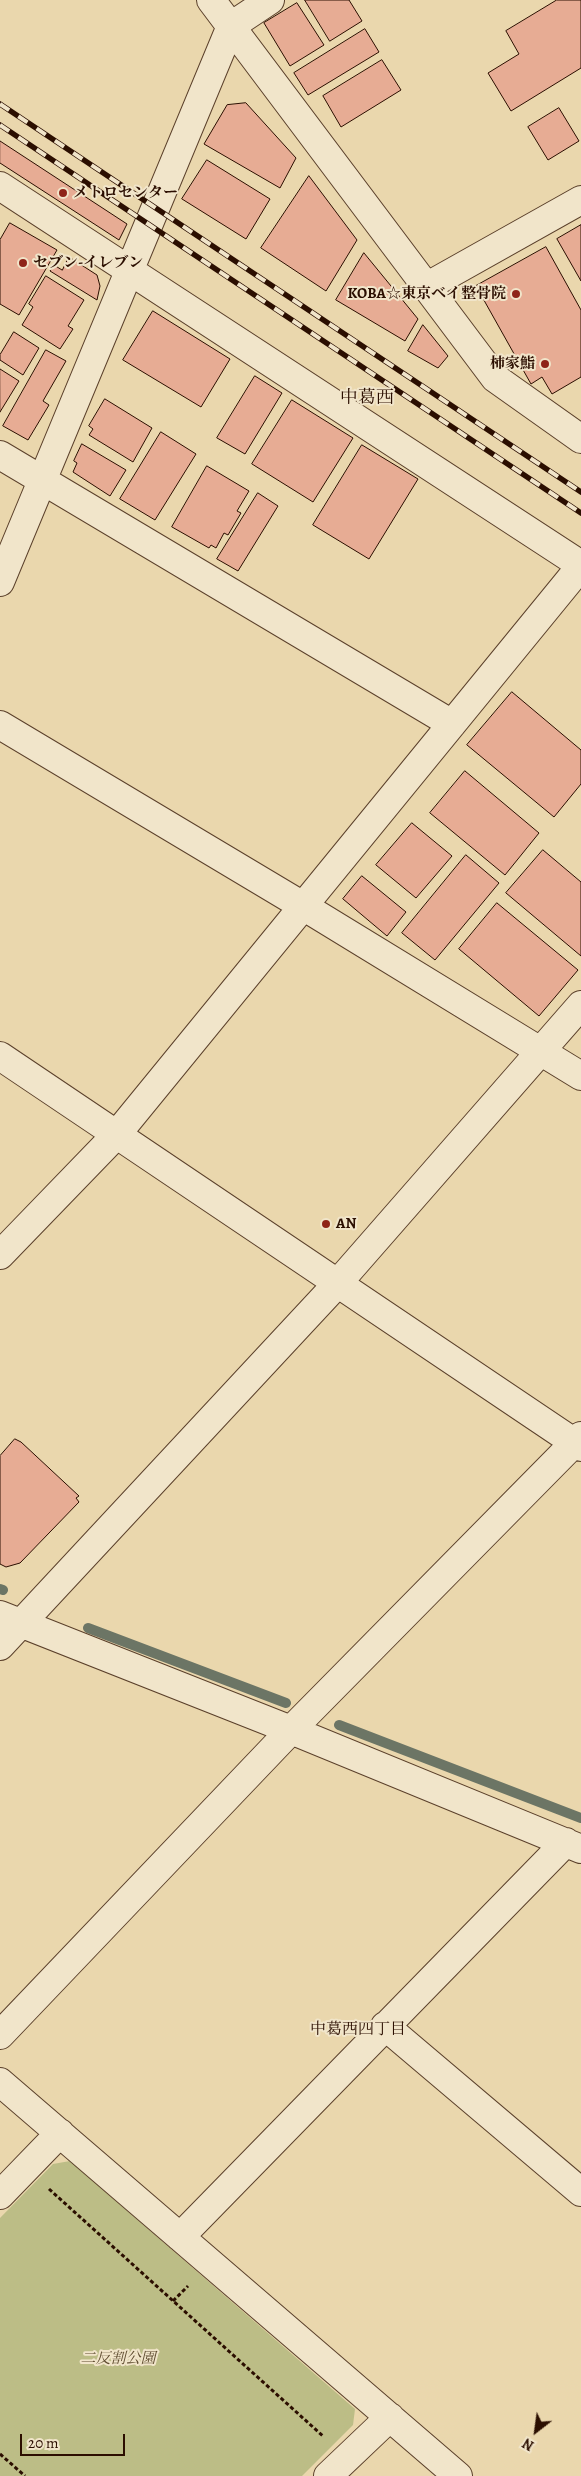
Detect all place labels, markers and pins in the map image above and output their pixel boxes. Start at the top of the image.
place label: メトロセンター [73,184,178,202]
marker: メトロセンター [57,187,69,199]
place label: セブン-イレブン [33,254,143,272]
marker: セブン-イレブン [17,257,29,269]
place label: KOBA☆東京ベイ整骨院 [348,285,506,303]
marker: KOBA☆東京ベイ整骨院 [510,288,522,300]
place label: 柿家鮨 [490,355,535,373]
marker: 柿家鮨 [539,358,551,370]
place label: AN [336,1215,356,1233]
marker: AN [320,1218,332,1230]

